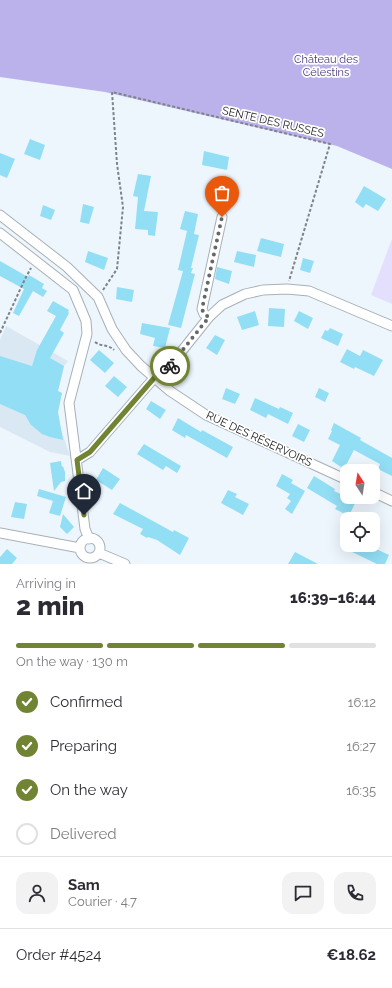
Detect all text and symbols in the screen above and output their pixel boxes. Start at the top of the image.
park label: Château des Célestins [294,53,358,79]
street label: SENTE DES RUSSES [221,104,326,140]
pin [205,176,239,217]
icon: bag [211,182,233,204]
courier [150,346,190,386]
icon: bike [159,355,181,377]
street label: RUE DES RÉSERVOIRS [204,408,315,469]
north arrow [340,464,380,504]
map controls [340,464,380,552]
pin [67,474,101,515]
icon: home [73,480,95,502]
button: locate [340,512,380,552]
text: Arriving in [16,576,76,591]
text: 16:39–16:44 [290,589,376,607]
text: 2 min [16,591,84,621]
text: On the way · 130 m [16,654,128,669]
icon: check [16,691,38,713]
text: Confirmed [50,693,123,711]
text: 16:12 [348,695,376,710]
icon: check [16,735,38,757]
text: Preparing [50,737,117,755]
text: 16:27 [346,739,376,754]
icon: check [16,779,38,801]
text: On the way [50,781,128,799]
text: 16:35 [346,783,376,798]
text: Delivered [50,825,117,843]
button: person [16,872,58,914]
button: chat [282,872,324,914]
button: phone [334,872,376,914]
text: Sam [68,876,100,894]
text: Courier · 4.7 [68,894,137,909]
text: Order #4524 [16,946,102,964]
text: €18.62 [327,946,376,964]

